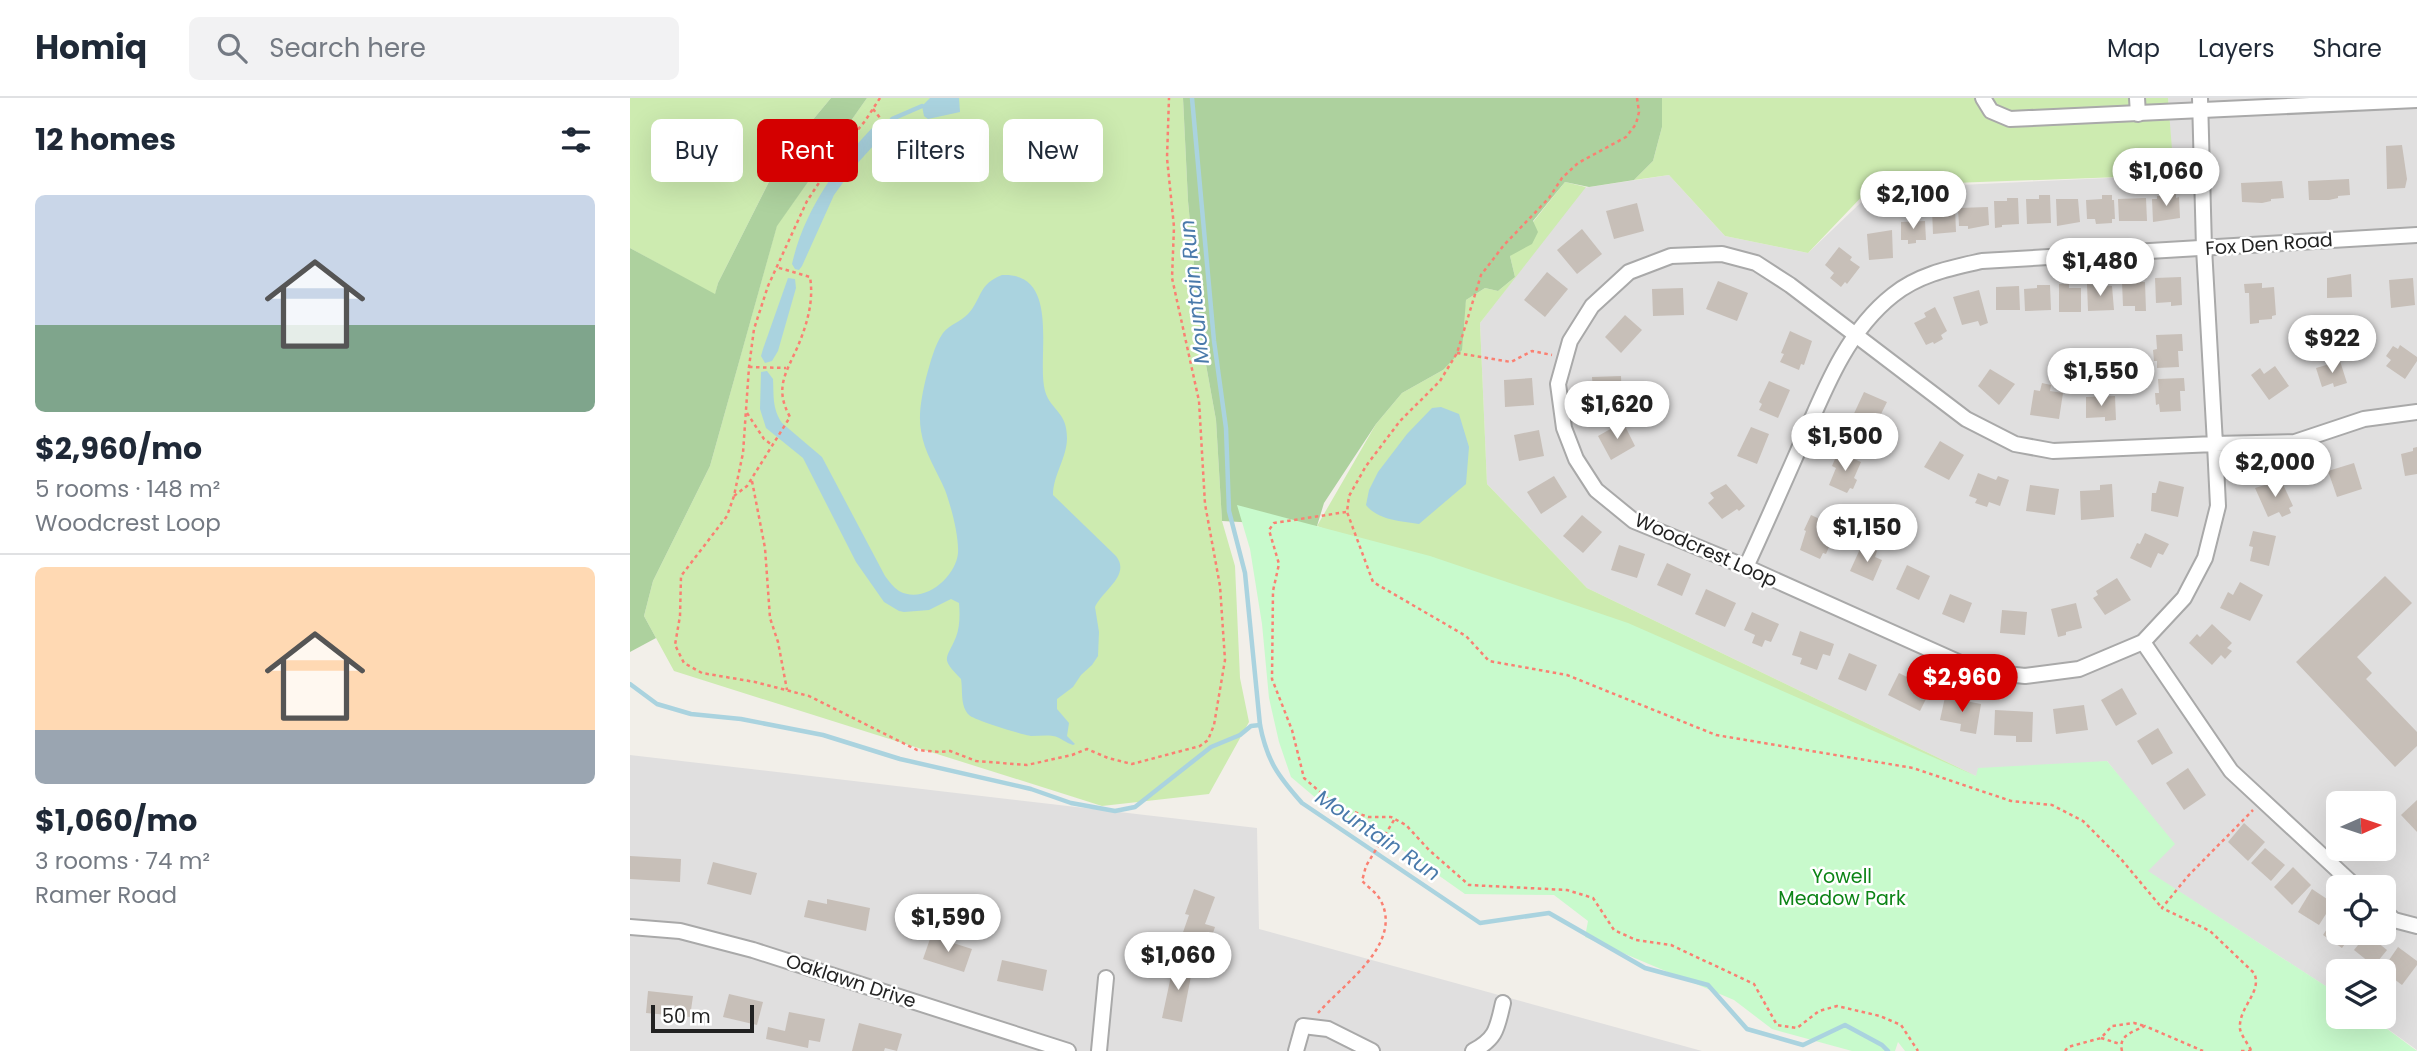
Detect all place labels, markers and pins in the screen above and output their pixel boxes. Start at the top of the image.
pin: $1,060 [2109,148,2223,208]
pin: $2,100 [1856,172,1970,231]
pin: $1,480 [2043,238,2157,298]
pin: $922 [2291,316,2373,375]
pin: $1,550 [2044,348,2158,408]
pin: $1,620 [1560,382,1674,441]
pin: $1,500 [1788,414,1902,473]
pin: $2,000 [2218,440,2332,499]
pin: $1,150 [1810,504,1924,564]
pin: $2,960 [1905,654,2019,714]
pin: $1,590 [891,894,1005,954]
pin: $1,060 [1121,932,1235,992]

